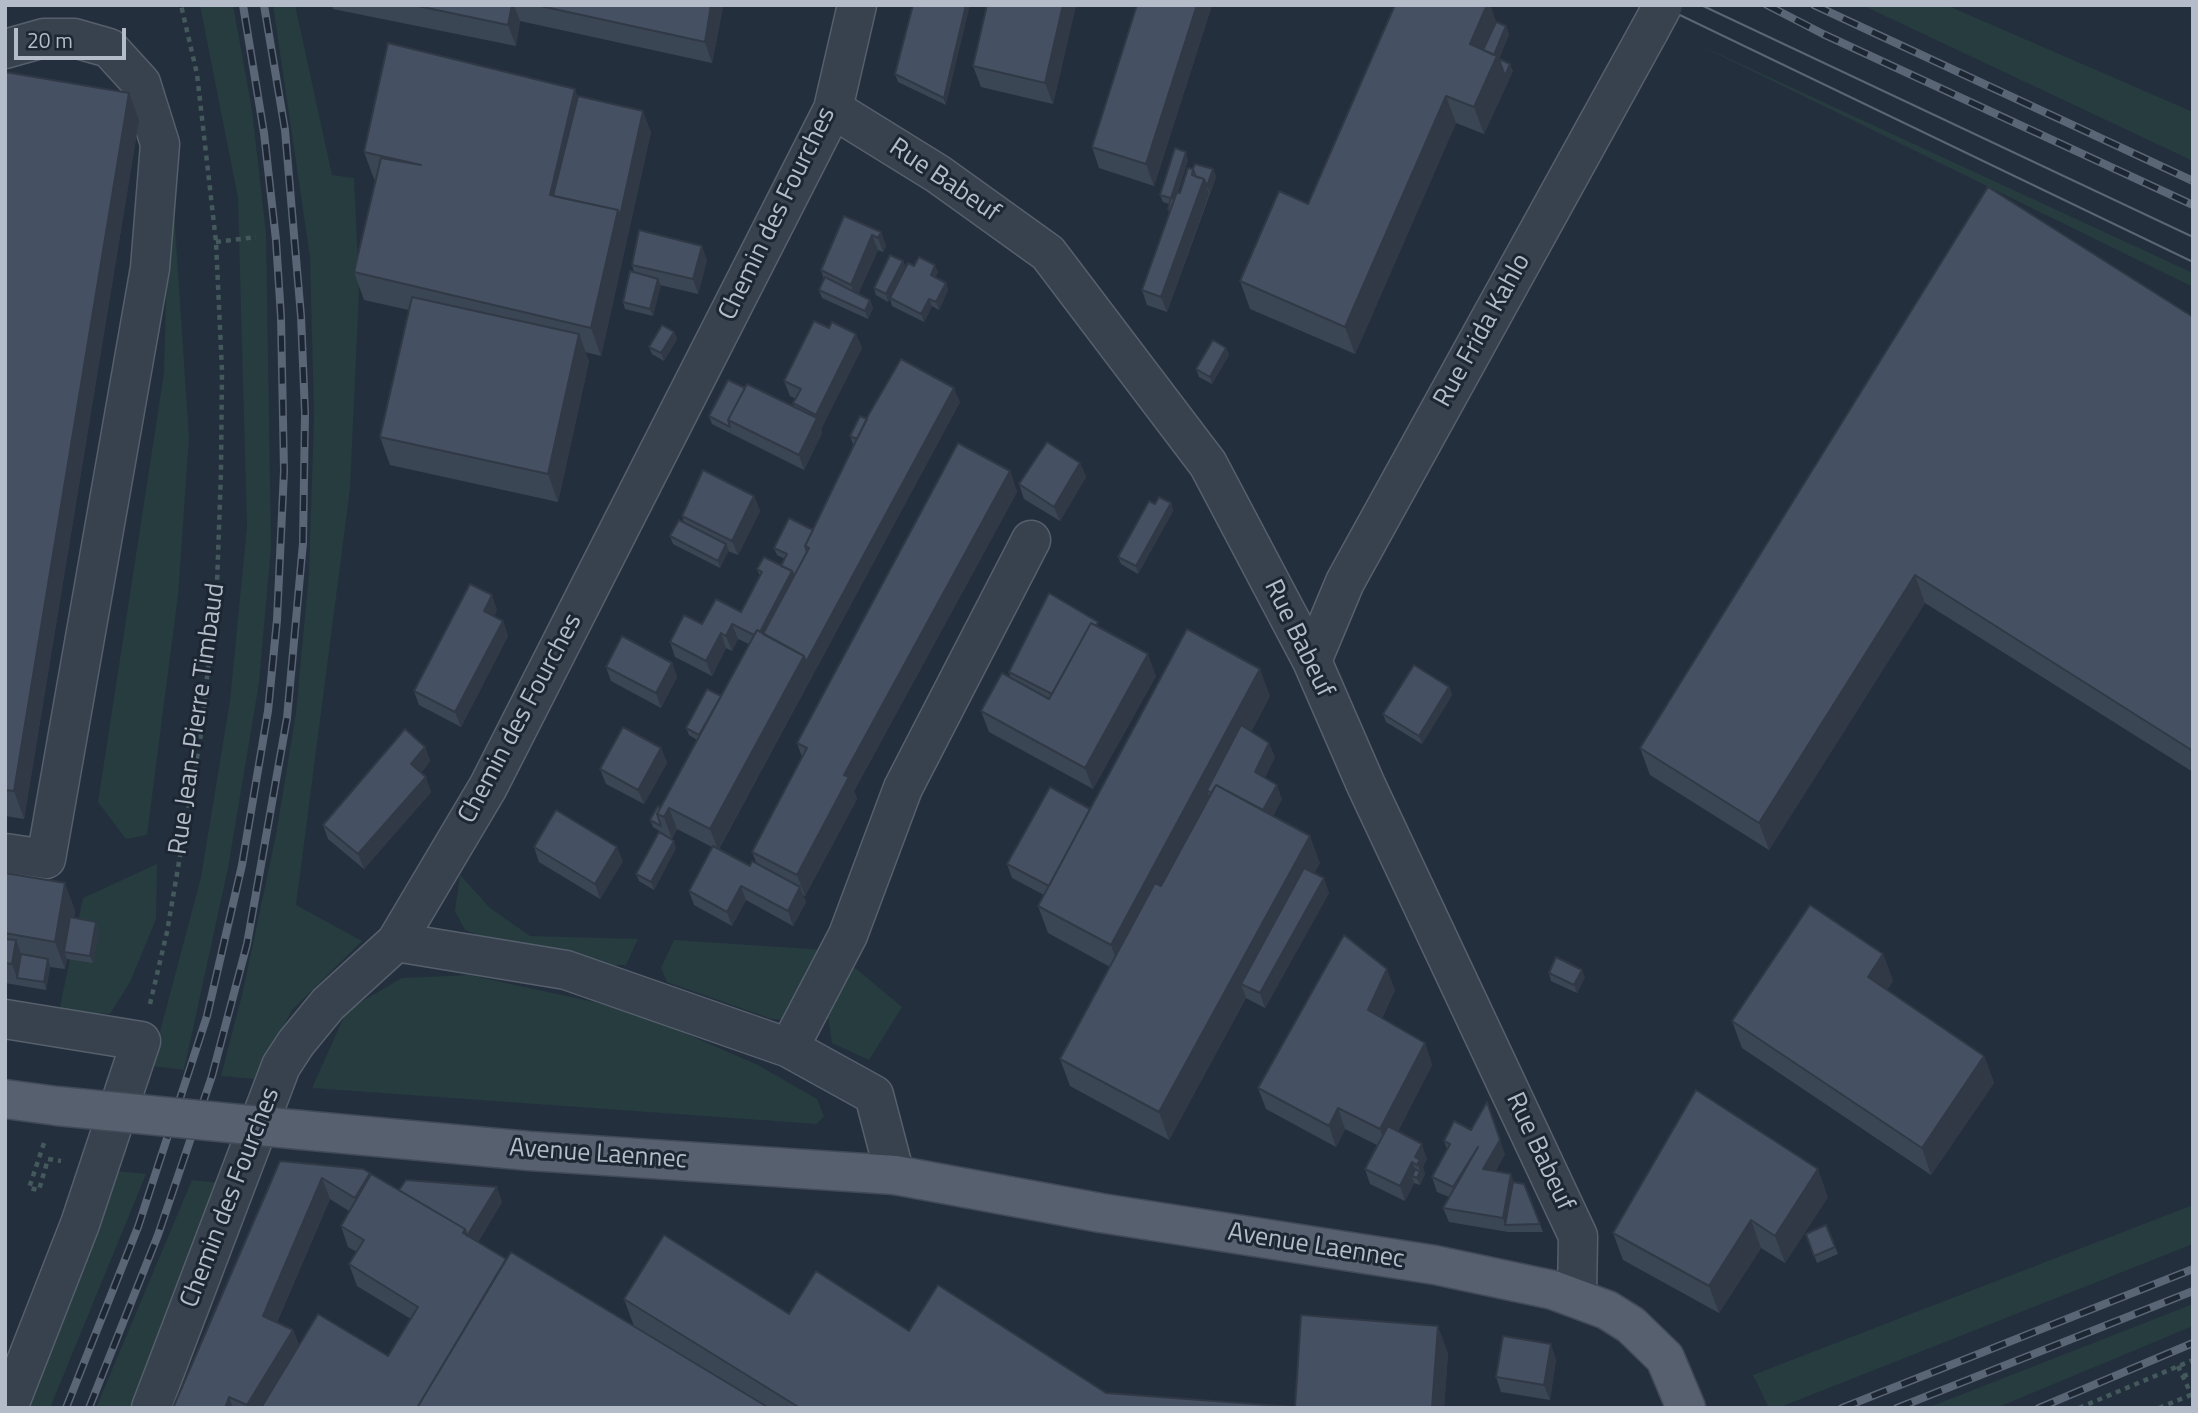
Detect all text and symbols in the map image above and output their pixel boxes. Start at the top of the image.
scale bar [18,14,130,58]
text: 20 m [27,24,73,56]
street label: Chemin des Fourches [713,102,843,326]
street label: Rue Babeuf [883,133,1005,229]
street label: Rue Frida Kahlo [1428,249,1538,413]
street label: Rue Babeuf [1256,575,1340,703]
street label: Rue Jean-Pierre Timbaud [164,581,232,857]
street label: Chemin des Fourches [453,609,589,829]
street label: Chemin des Fourches [175,1084,287,1312]
street label: Rue Babeuf [1498,1088,1580,1216]
street label: Avenue Laennec [508,1133,688,1177]
street label: Avenue Laennec [1226,1218,1406,1276]

